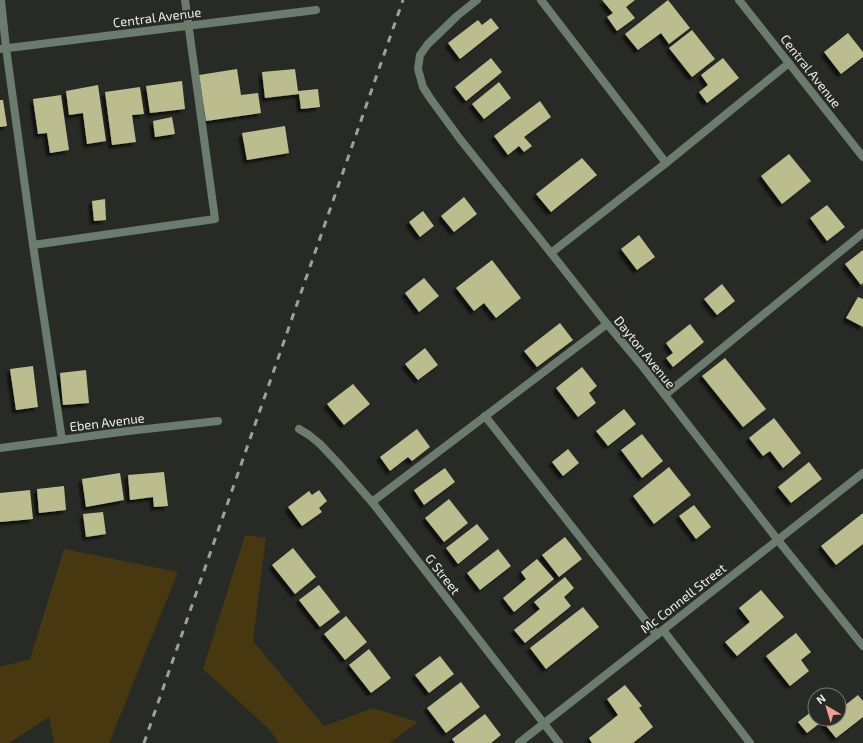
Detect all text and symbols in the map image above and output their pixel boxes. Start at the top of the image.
street label: Central Avenue [112,4,202,30]
street label: Central Avenue [777,31,845,111]
street label: Dayton Avenue [611,313,679,392]
street label: Eben Avenue [69,409,145,435]
street label: G Street [422,550,464,598]
street label: Mc Connell Street [637,560,729,636]
north arrow [807,687,847,727]
text: N [813,691,828,706]

